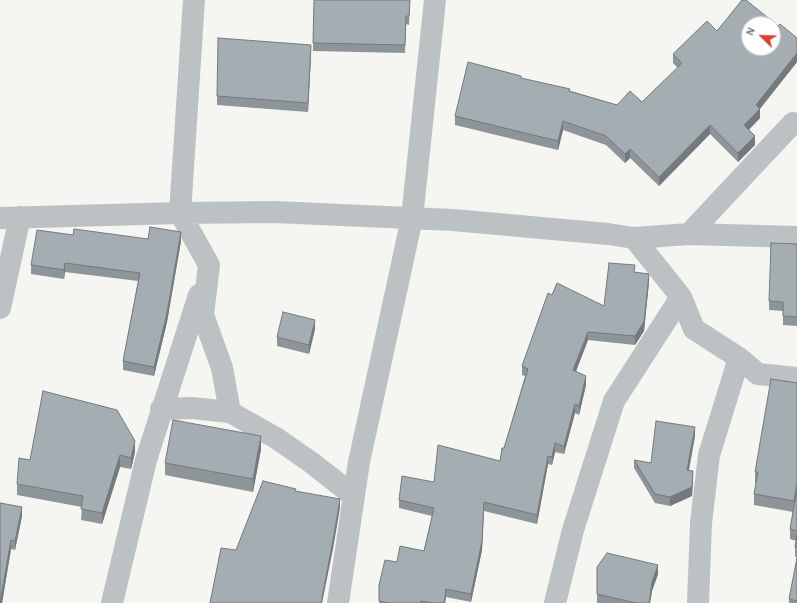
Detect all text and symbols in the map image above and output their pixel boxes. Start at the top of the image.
north arrow [741,16,781,56]
text: N [744,26,757,37]

